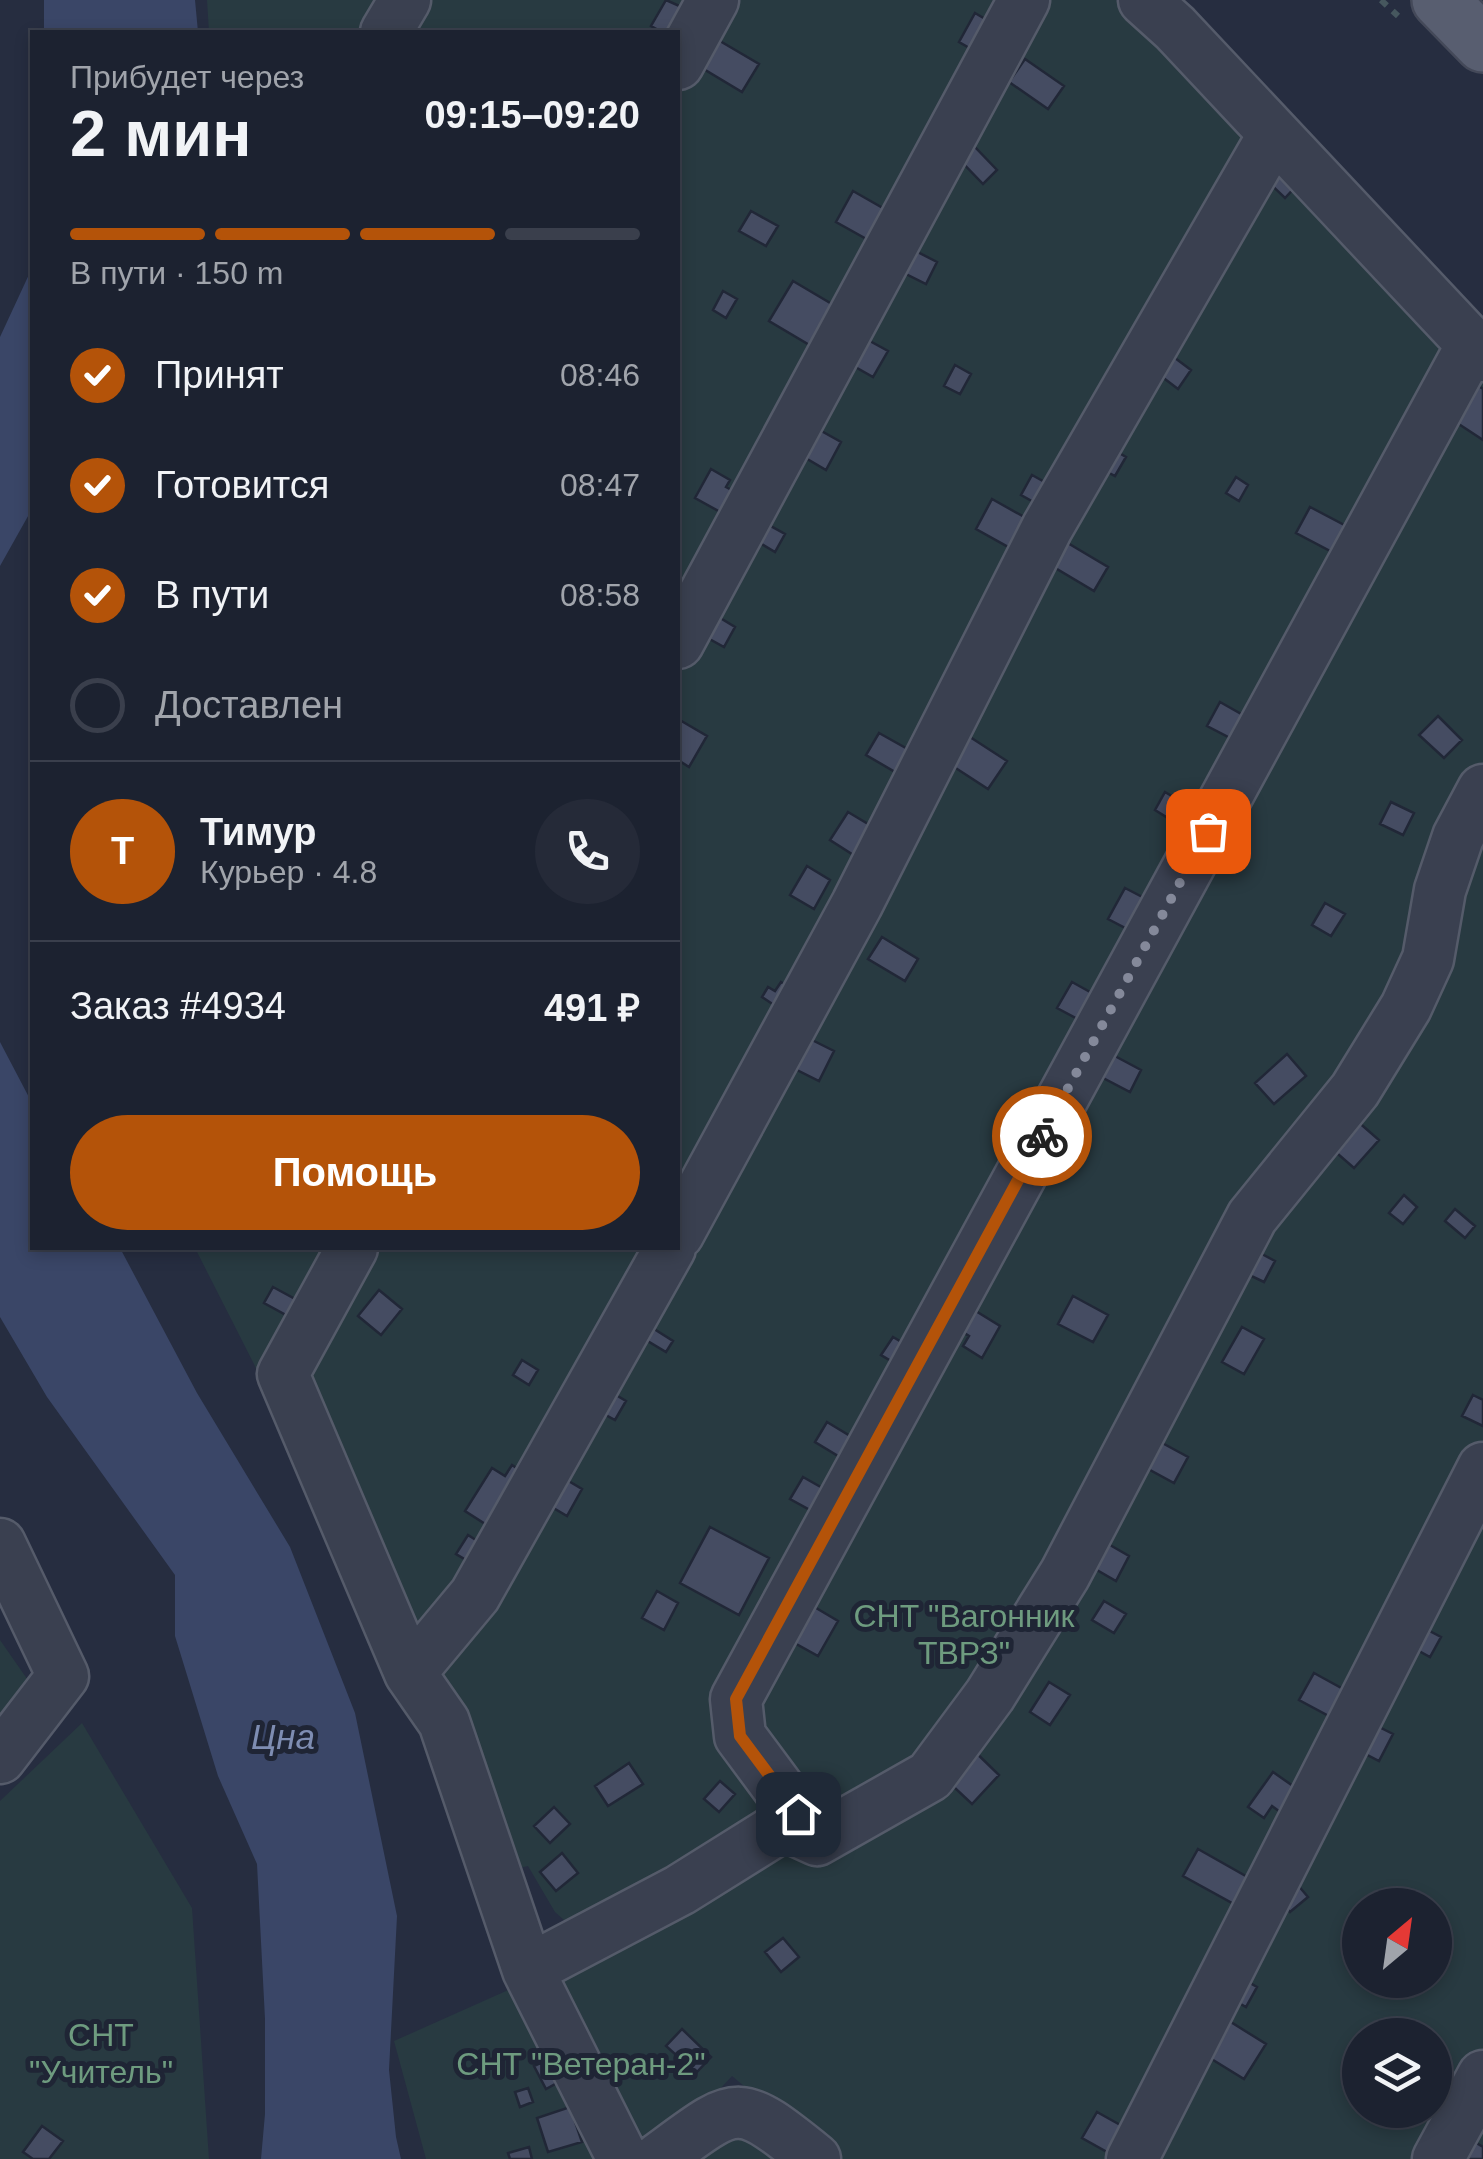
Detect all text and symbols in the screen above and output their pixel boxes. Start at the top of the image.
text: Прибудет через [70,59,304,95]
text: 09:15–09:20 [424,94,640,136]
text: 2 мин [70,97,252,170]
text: В пути · 150 m [70,255,283,291]
icon: check [70,348,125,403]
text: Принят [155,354,284,396]
text: 08:46 [560,357,640,393]
icon: check [70,458,125,513]
text: Готовится [155,464,329,506]
text: 08:47 [560,467,640,503]
icon: check [70,568,125,623]
text: В пути [155,574,269,616]
text: 08:58 [560,577,640,613]
text: Доставлен [155,684,343,726]
pin [1166,789,1251,874]
button: phone [535,799,640,904]
icon: bag [1181,804,1236,859]
text: Тимур [200,811,317,853]
text: Т [111,830,134,872]
text: Курьер · 4.8 [200,854,377,890]
text: Заказ #4934 [70,985,286,1027]
text: 491 ₽ [544,987,640,1029]
courier [992,1086,1092,1186]
icon: bike [1015,1109,1070,1164]
button: Помощь [70,1115,640,1230]
park label: СНТ "Вагонник ТВРЗ" [853,1598,1076,1671]
water label: Цна [251,1717,315,1756]
pin [756,1772,841,1857]
icon: home [771,1787,826,1842]
north arrow [1342,1888,1452,1998]
map controls [1342,1888,1452,2128]
park label: СНТ "Учитель" [29,2017,173,2090]
button: layers [1342,2018,1452,2128]
park label: СНТ "Ветеран-2" [456,2046,706,2082]

